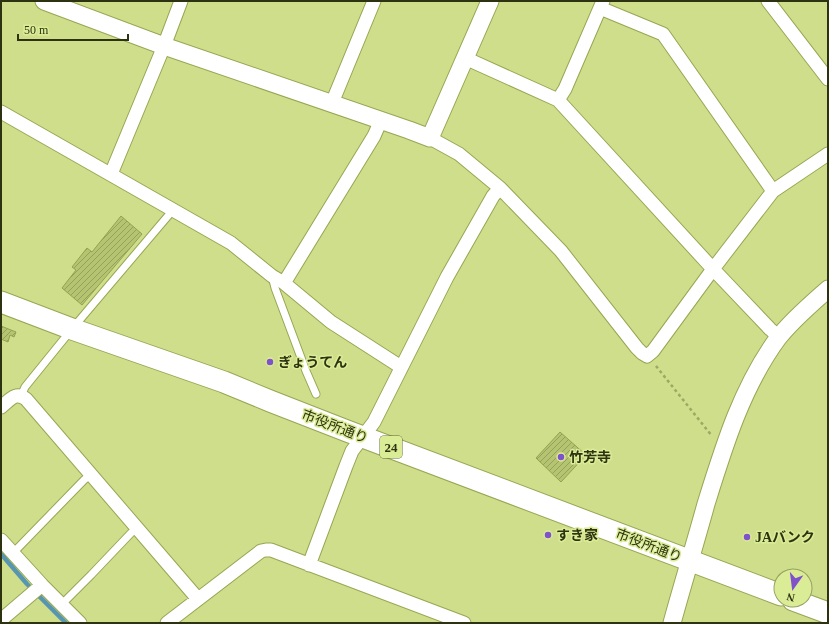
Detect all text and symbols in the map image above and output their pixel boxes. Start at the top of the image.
scale bar [18,16,128,42]
text: 50 m [24,23,49,37]
place label: ぎょうてん [278,355,347,370]
marker: ぎょうてん [265,357,275,367]
street label: 市役所通り [299,407,370,446]
road number: 24 [380,436,402,458]
place label: 竹芳寺 [569,450,611,465]
marker: 竹芳寺 [556,452,566,462]
street label: 市役所通り [613,526,684,565]
place label: すき家 [556,528,598,543]
marker: すき家 [543,530,553,540]
place label: JAバンク [755,530,815,545]
marker: JAバンク [742,532,752,542]
north arrow [773,568,813,608]
text: N [785,591,796,604]

